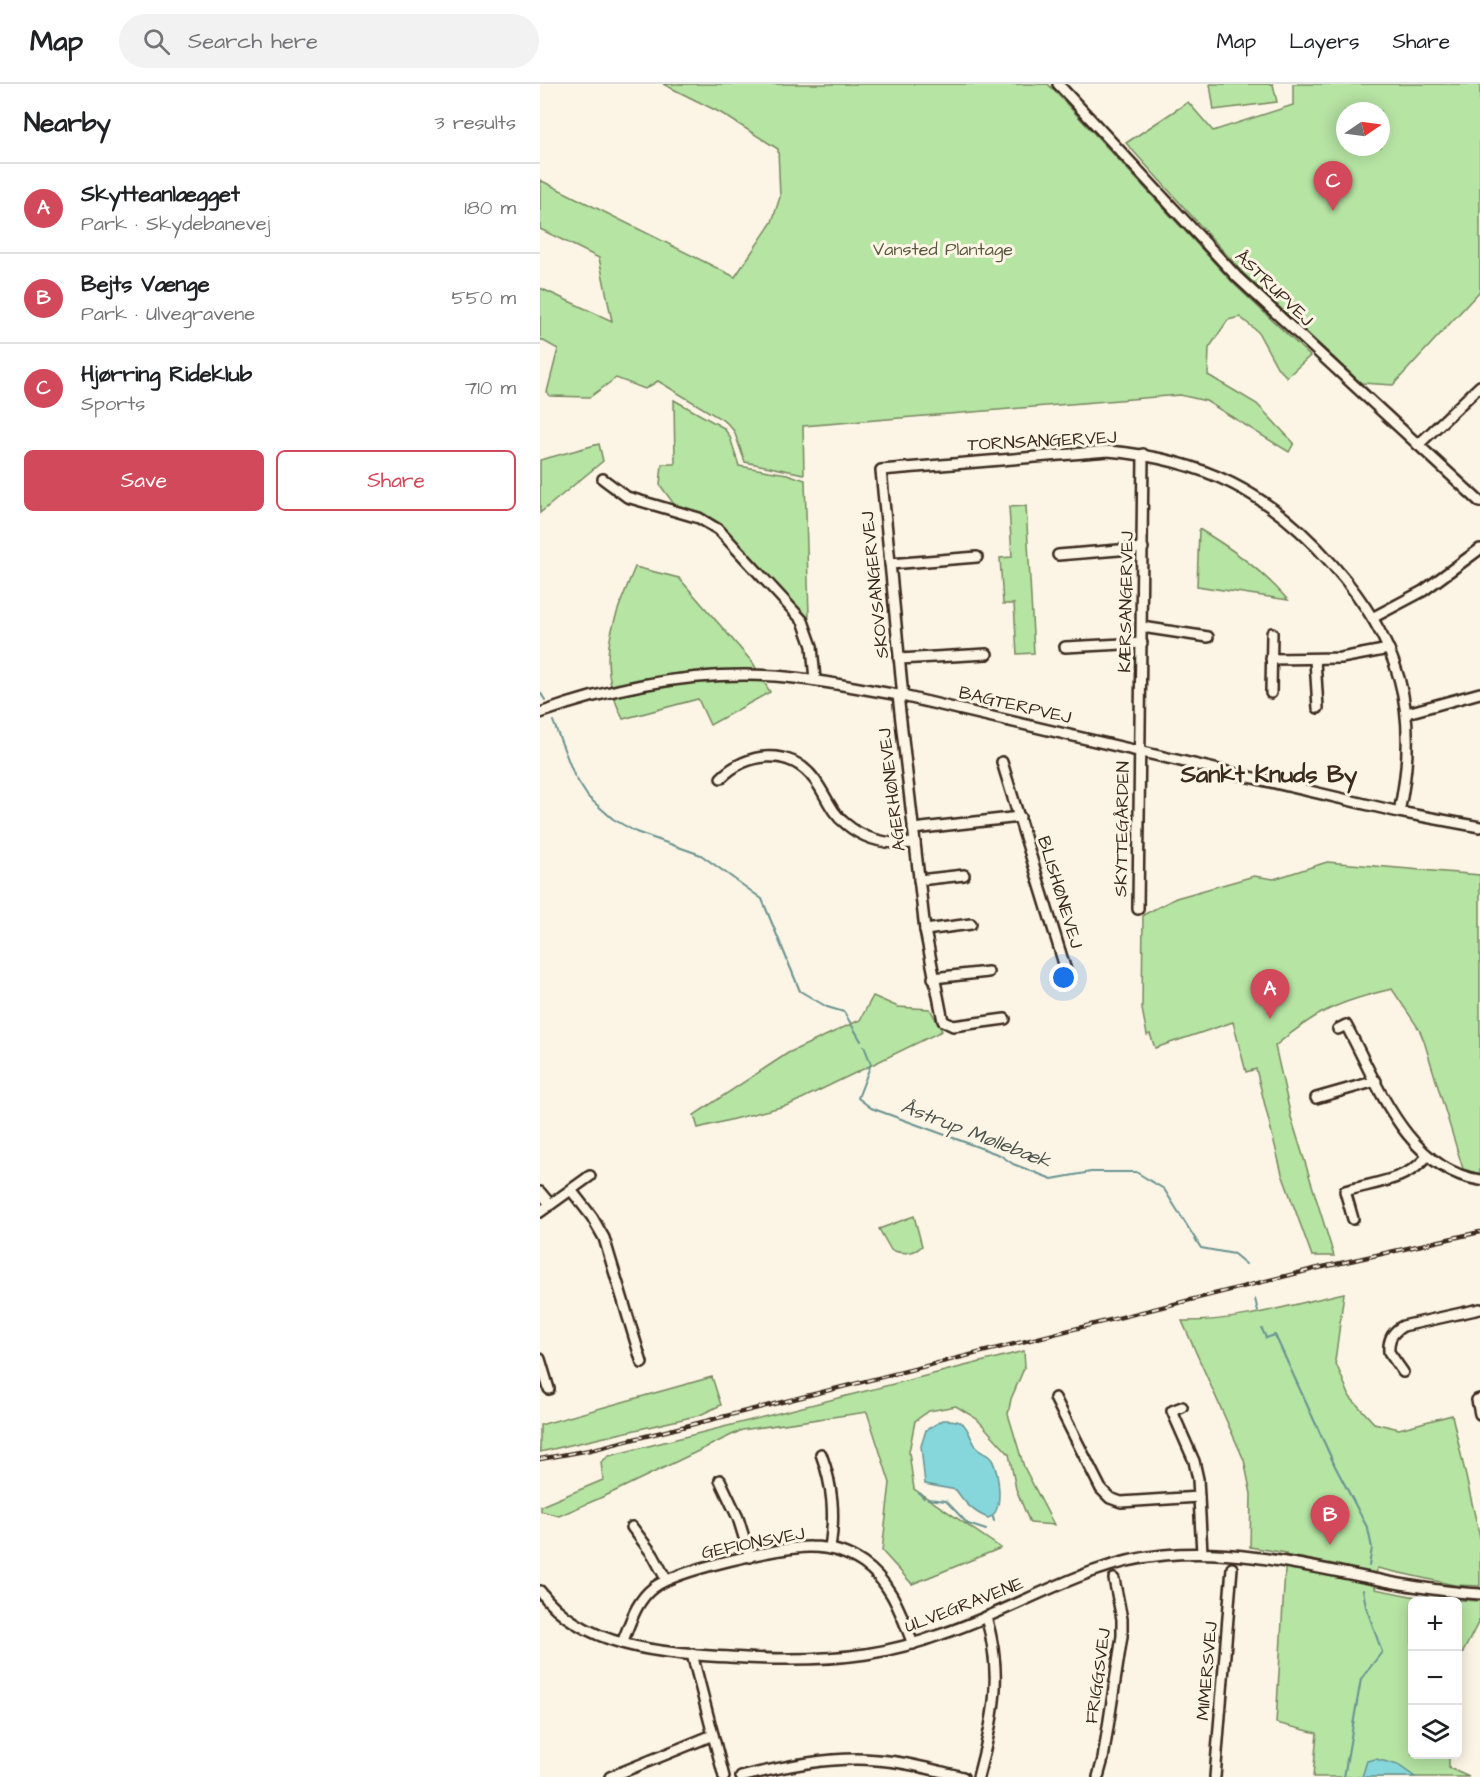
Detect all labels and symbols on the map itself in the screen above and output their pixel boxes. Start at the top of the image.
north arrow [1336,102,1390,156]
pin: C [1314,162,1352,211]
park label: Vansted Plantage [873,237,1013,263]
street label: ÅSTRUPVEJ [1229,244,1319,332]
street label: TORNSANGERVEJ [967,425,1118,457]
street label: SKOVSANGERVEJ [855,510,895,660]
street label: KÆRSANGERVEJ [1112,531,1140,673]
street label: BAGTERPVEJ [956,680,1074,730]
street label: AGERHØNEVEJ [872,727,912,853]
district label: Sankt Knuds By [1180,758,1358,794]
street label: SKYTTEGÅRDEN [1108,761,1136,897]
street label: BLISHØNEVEJ [1031,833,1089,952]
your location [1049,963,1078,992]
pin: A [1250,970,1290,1019]
water label: Åstrup Møllebæk [897,1093,1056,1176]
pin: B [1310,1496,1350,1545]
street label: GEFIONSVEJ [699,1521,807,1565]
street label: ULVEGRAVENE [901,1571,1027,1639]
street label: MIMERSVEJ [1190,1620,1224,1721]
street label: FRIGGSVEJ [1079,1626,1117,1725]

